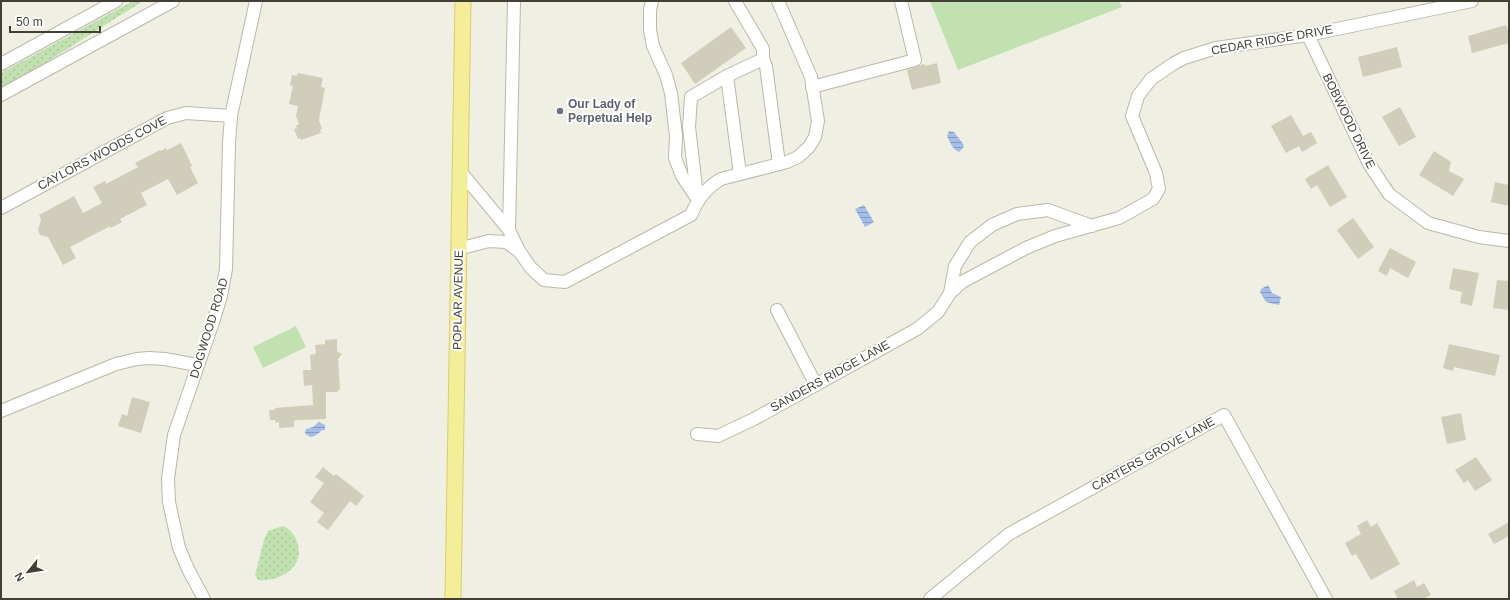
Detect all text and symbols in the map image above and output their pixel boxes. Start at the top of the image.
scale bar [10,8,100,34]
text: 50 m [16,15,43,29]
street label: CEDAR RIDGE DRIVE [1210,22,1334,58]
street label: BOBWOOD DRIVE [1320,71,1378,171]
place label: Our Lady of Perpetual Help [568,97,652,125]
marker: Our Lady of Perpetual Help [555,106,565,116]
street label: CAYLORS WOODS COVE [35,113,169,193]
street label: POPLAR AVENUE [450,250,466,350]
street label: DOGWOOD ROAD [187,276,231,380]
street label: SANDERS RIDGE LANE [768,337,892,415]
street label: CARTERS GROVE LANE [1089,414,1217,494]
north arrow [8,552,48,592]
text: N [12,571,27,583]

